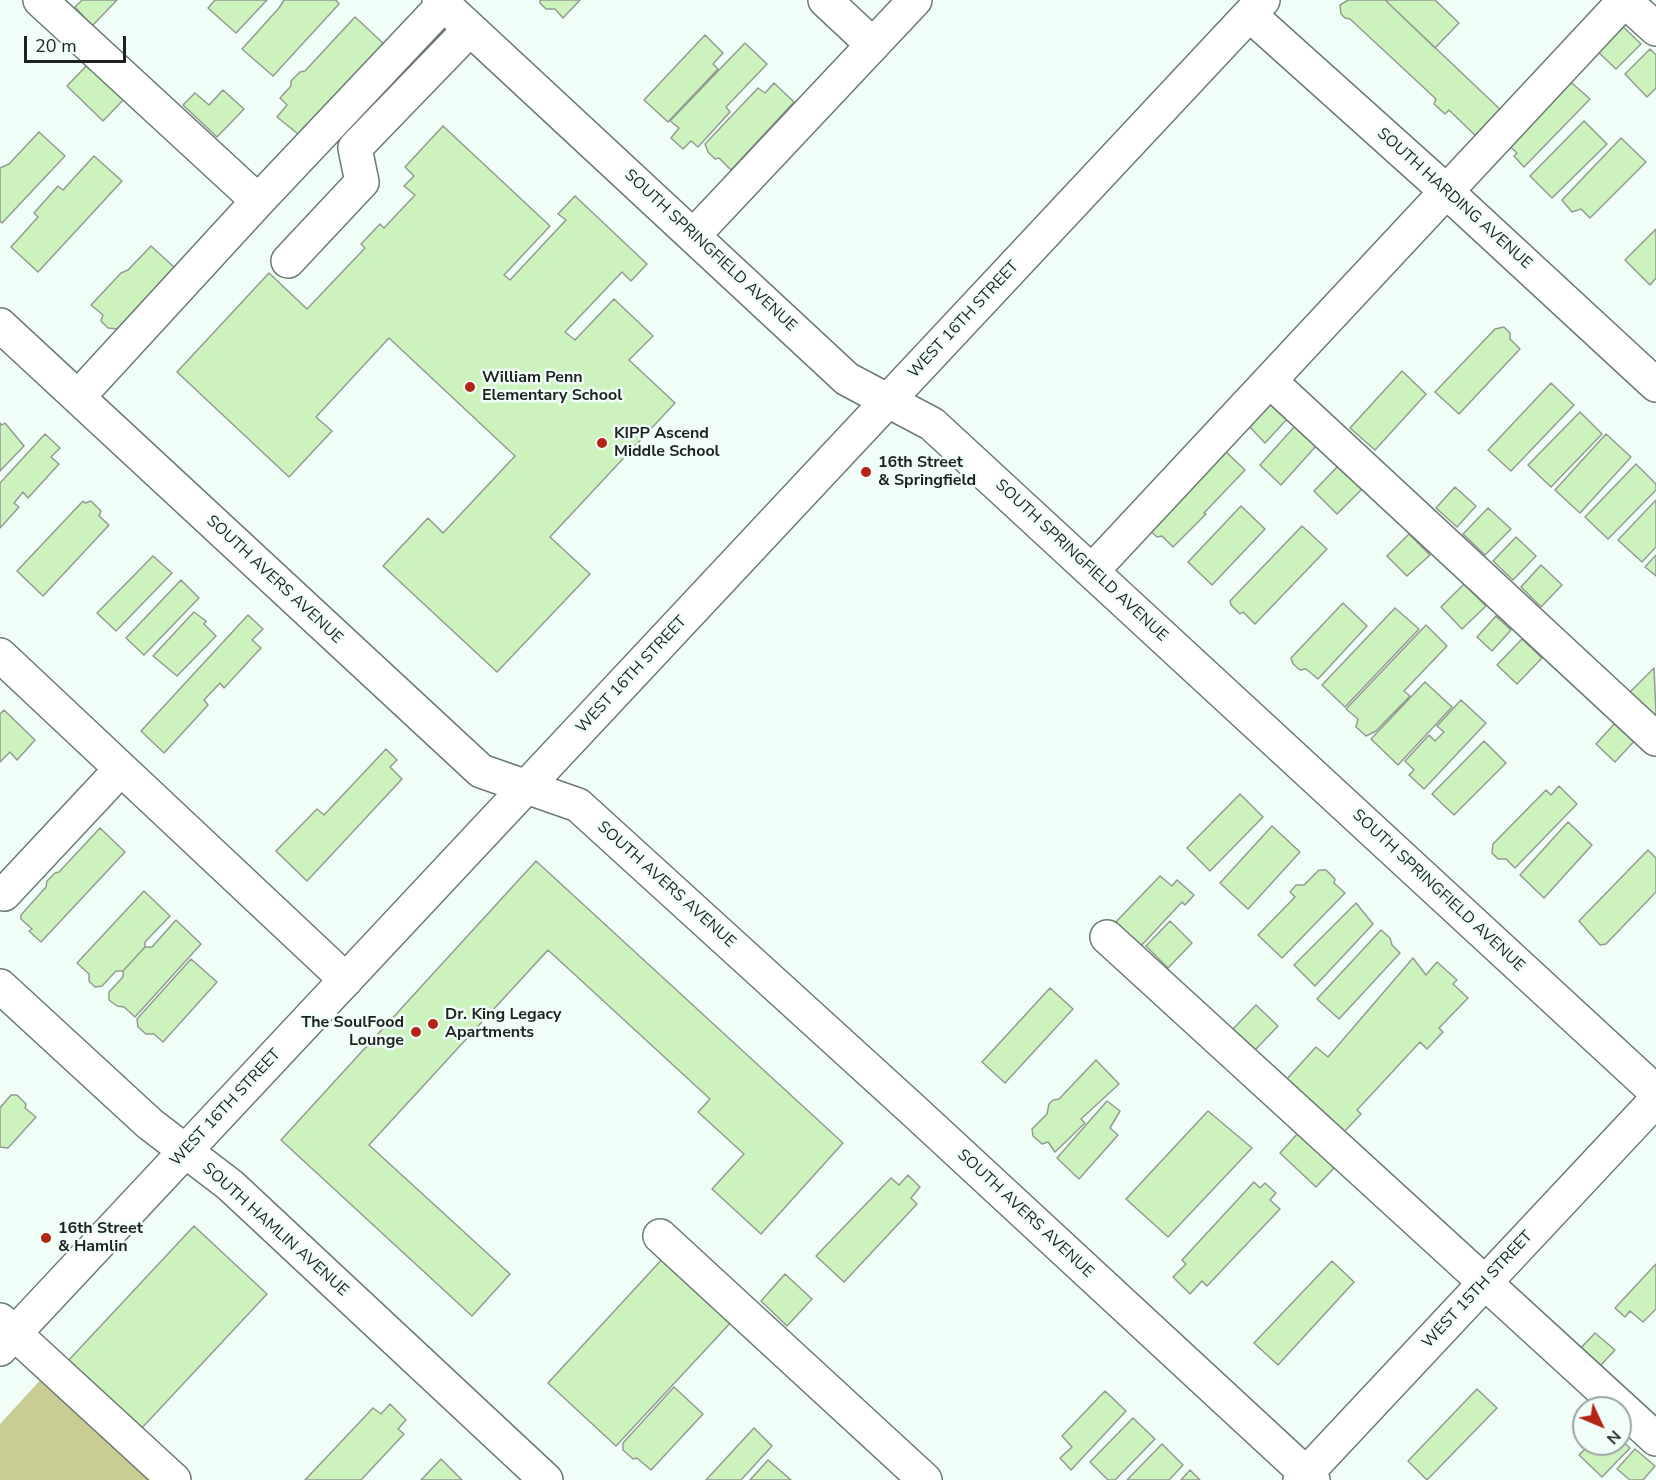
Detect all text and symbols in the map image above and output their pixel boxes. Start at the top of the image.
scale bar [27,24,129,62]
text: 20 m [35,34,77,58]
street label: SOUTH HARDING AVENUE [1373,124,1535,274]
street label: SOUTH SPRINGFIELD AVENUE [620,166,800,336]
street label: WEST 16TH STREET [905,257,1023,383]
place label: William Penn Elementary School [482,368,622,406]
marker: William Penn Elementary School [463,380,477,394]
place label: KIPP Ascend Middle School [614,424,720,462]
marker: KIPP Ascend Middle School [595,436,609,450]
place label: 16th Street & Springfield [878,453,976,491]
marker: 16th Street & Springfield [859,465,873,479]
street label: SOUTH SPRINGFIELD AVENUE [991,476,1171,646]
street label: SOUTH AVERS AVENUE [202,512,346,648]
street label: WEST 16TH STREET [573,612,691,738]
street label: SOUTH SPRINGFIELD AVENUE [1348,806,1528,976]
street label: SOUTH AVERS AVENUE [593,818,739,952]
place label: Dr. King Legacy Apartments [445,1005,562,1043]
place label: The SoulFood Lounge [301,1013,404,1051]
marker: Dr. King Legacy Apartments [426,1017,440,1031]
marker: The SoulFood Lounge [409,1025,423,1039]
street label: WEST 16TH STREET [167,1045,285,1171]
street label: SOUTH AVERS AVENUE [953,1146,1097,1282]
street label: SOUTH HAMLIN AVENUE [198,1159,352,1301]
place label: 16th Street & Hamlin [58,1219,143,1257]
street label: WEST 15TH STREET [1419,1227,1537,1353]
marker: 16th Street & Hamlin [39,1231,53,1245]
north arrow [1572,1396,1632,1456]
text: N [1601,1425,1626,1449]

